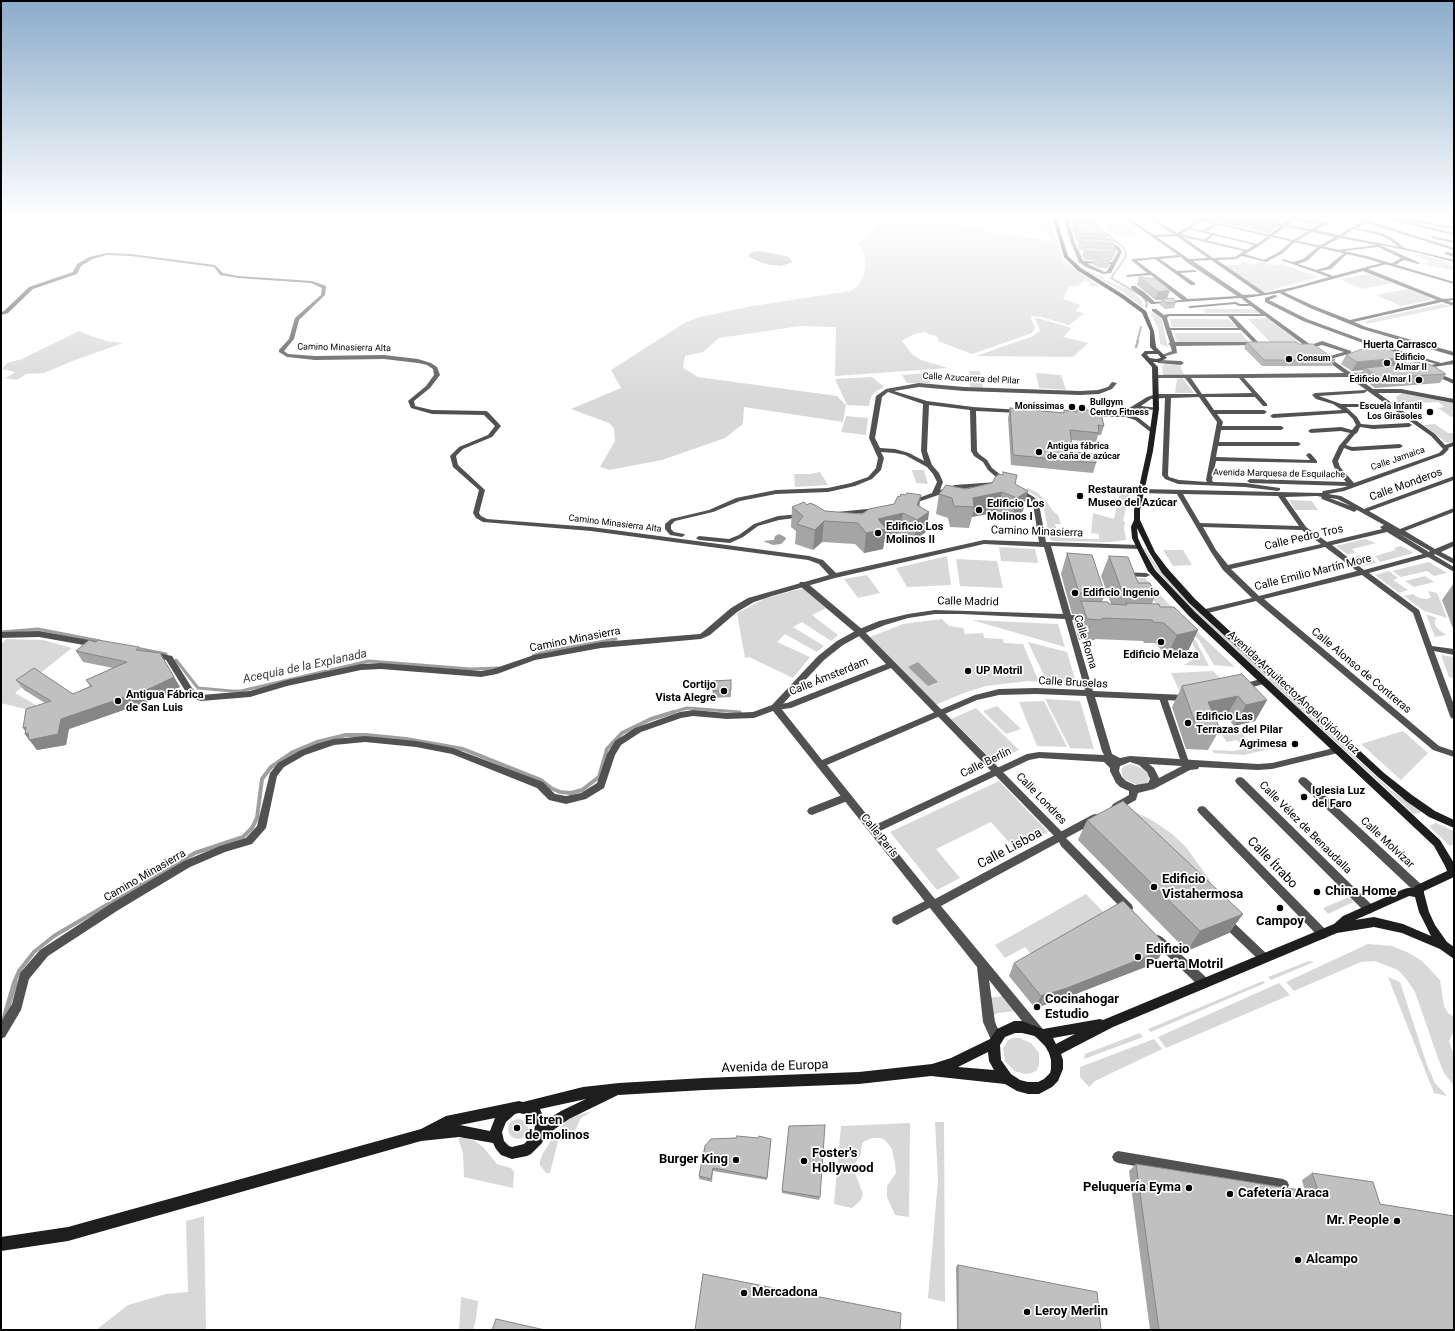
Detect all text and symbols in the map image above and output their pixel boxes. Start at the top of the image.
district label: Huerta Carrasco [1363,339,1437,351]
street label: Camino Minasierra Alta [297,342,391,354]
place label: Edificio Almar II [1395,353,1427,374]
marker: Consum [1284,354,1294,364]
place label: Consum [1297,354,1330,364]
marker: Edificio Almar II [1382,358,1392,368]
street label: Calle Azucarera del Pilar [922,371,1020,387]
place label: Edificio Almar I [1349,375,1411,385]
marker: Edificio Almar I [1414,375,1424,385]
place label: Bullgym Centro Fitness [1090,398,1149,419]
place label: Monissimas [1015,402,1064,412]
marker: Monissimas [1067,402,1077,412]
place label: Escuela Infantil Los Girasoles [1360,402,1422,423]
marker: Bullgym Centro Fitness [1077,403,1087,413]
marker: Escuela Infantil Los Girasoles [1425,407,1435,417]
place label: Antigua fábrica de caña de azúcar [1047,442,1120,463]
street label: Calle Jamaica [1369,445,1427,473]
marker: Antigua fábrica de caña de azúcar [1034,447,1044,457]
street label: Calle Monderos [1368,466,1444,504]
street label: Avenida Marquesa de Esquilache [1213,467,1345,481]
place label: Restaurante Museo del Azúcar [1088,483,1177,509]
marker: Restaurante Museo del Azúcar [1075,491,1085,501]
place label: Edificio Los Molinos I [987,497,1044,523]
marker: Edificio Los Molinos I [974,505,984,515]
street label: Camino Minasierra Alta [568,513,662,535]
place label: Edificio Los Molinos II [886,520,943,546]
street label: Calle Pedro Tros [1263,523,1345,553]
street label: Camino Minasierra [991,524,1083,540]
marker: Edificio Los Molinos II [873,528,883,538]
street label: Calle Emilio Martín More [1253,552,1373,594]
place label: Edificio Ingenio [1083,586,1159,600]
marker: Edificio Ingenio [1070,588,1080,598]
street label: Calle Madrid [937,595,999,609]
street label: Calle Roma [1071,613,1099,671]
street label: Camino Minasierra [528,625,622,655]
street label: Calle Alonso de Contreras [1308,625,1414,717]
street label: Avenida Arquitecto Ángel Gijón Díaz [1224,628,1362,758]
marker: Edificio Melaza [1156,637,1166,647]
water label: Acequia de la Explanada [242,647,368,687]
place label: Edificio Melaza [1123,648,1199,662]
street label: Calle Ámsterdam [787,655,871,699]
place label: UP Motril [976,664,1022,678]
marker: UP Motril [963,666,973,676]
street label: Calle Bruselas [1038,675,1108,691]
place label: Cortijo Vista Alegre [656,678,716,704]
marker: Cortijo Vista Alegre [719,686,729,696]
place label: Antigua Fábrica de San Luis [126,688,204,714]
marker: Antigua Fábrica de San Luis [113,696,123,706]
place label: Edificio Las Terrazas del Pilar [1196,710,1282,736]
marker: Edificio Las Terrazas del Pilar [1183,718,1193,728]
place label: Agrimesa [1239,737,1287,751]
marker: Agrimesa [1290,739,1300,749]
street label: Calle Berlín [958,745,1014,781]
street label: Calle Londres [1013,770,1069,828]
street label: Calle Vélez de Benaudalla [1256,779,1354,877]
place label: Iglesia Luz del Faro [1312,784,1365,810]
marker: Iglesia Luz del Faro [1299,792,1309,802]
street label: Calle París [857,812,901,860]
street label: Calle Molvízar [1357,815,1417,871]
street label: Calle Lisboa [975,826,1045,872]
street label: Calle Ítrabo [1244,834,1300,892]
street label: Camino Minasierra [102,847,188,905]
place label: Edificio Vistahermosa [1162,872,1243,903]
marker: Edificio Vistahermosa [1149,882,1159,892]
place label: China Home [1325,884,1396,900]
marker: China Home [1312,887,1322,897]
marker: Campoy [1275,903,1285,913]
place label: Campoy [1256,914,1304,930]
place label: Edificio Puerta Motril [1146,942,1223,973]
marker: Edificio Puerta Motril [1133,952,1143,962]
place label: Cocinahogar Estudio [1045,992,1119,1023]
marker: Cocinahogar Estudio [1032,1002,1042,1012]
street label: Avenida de Europa [721,1057,829,1077]
place label: El tren de molinos [525,1113,589,1144]
marker: El tren de molinos [512,1123,522,1133]
place label: Foster's Hollywood [812,1146,873,1177]
place label: Burger King [659,1152,728,1168]
marker: Burger King [731,1155,741,1165]
marker: Foster's Hollywood [799,1156,809,1166]
place label: Peluquería Eyma [1083,1180,1181,1196]
marker: Peluquería Eyma [1184,1183,1194,1193]
place label: Cafetería Araca [1238,1186,1329,1202]
marker: Cafetería Araca [1225,1189,1235,1199]
place label: Mr. People [1326,1213,1389,1229]
marker: Mr. People [1392,1216,1402,1226]
place label: Alcampo [1306,1252,1358,1268]
marker: Alcampo [1293,1255,1303,1265]
place label: Mercadona [752,1285,818,1301]
marker: Mercadona [739,1288,749,1298]
place label: Leroy Merlin [1035,1304,1108,1320]
marker: Leroy Merlin [1022,1307,1032,1317]

